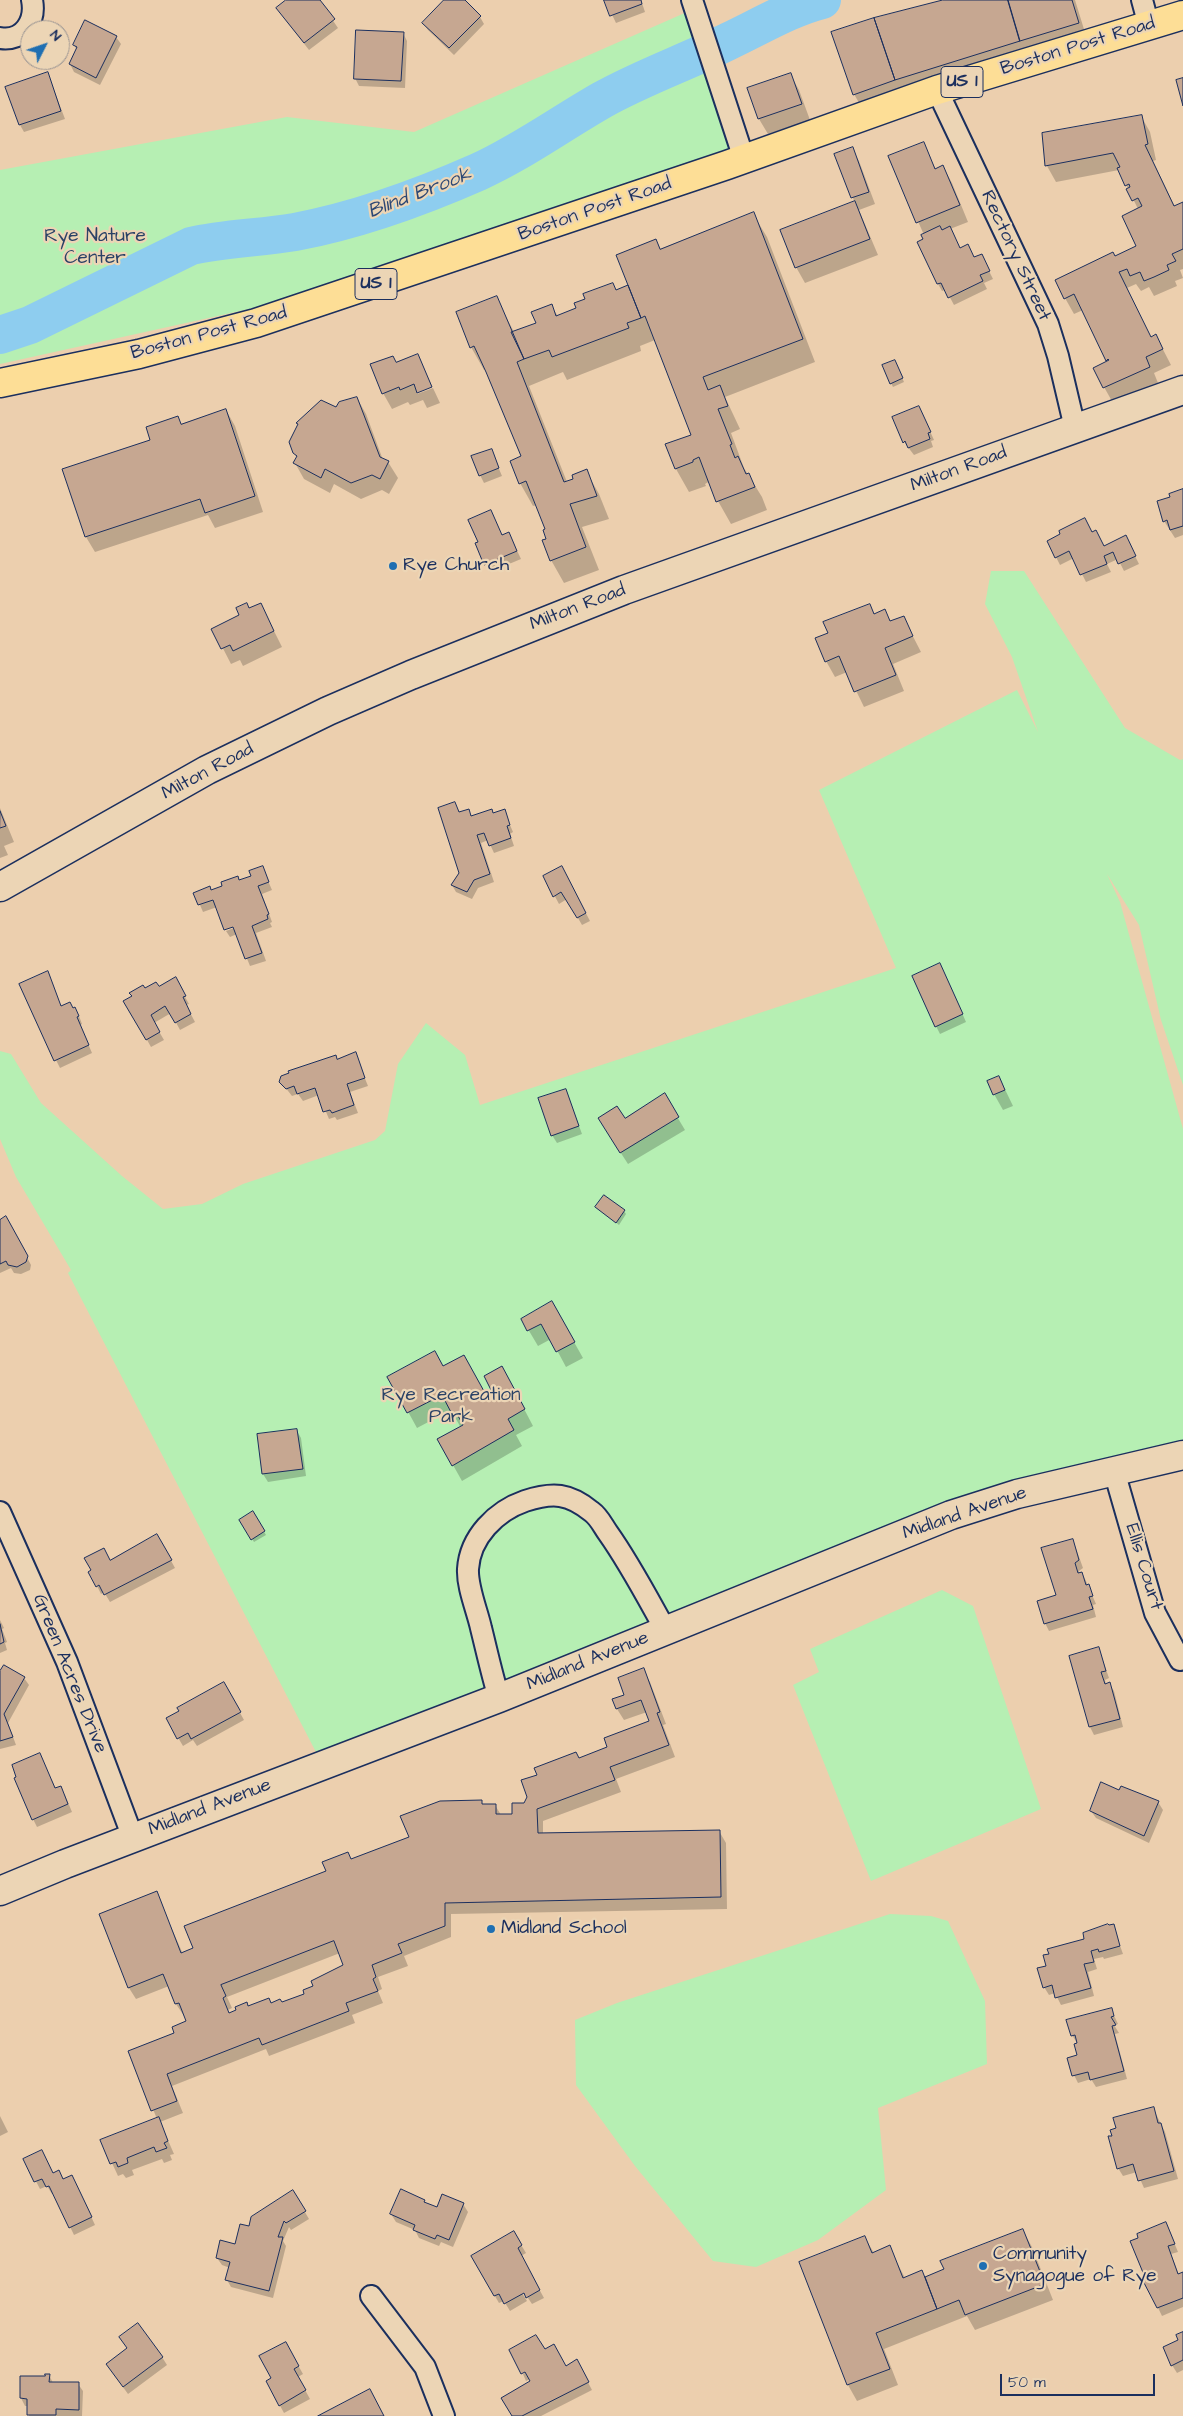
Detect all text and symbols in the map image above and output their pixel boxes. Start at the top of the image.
street label: Boston Post Road [998,13,1158,81]
north arrow [20,20,70,70]
text: N [45,26,66,46]
road number: US 1 [941,66,983,98]
water label: Blind Brook [365,163,475,225]
street label: Boston Post Road [515,173,675,247]
street label: Rectory Street [975,187,1055,325]
park label: Rye Nature Center [44,226,146,270]
road number: US 1 [355,268,397,300]
street label: Boston Post Road [129,302,289,366]
street label: Milton Road [908,442,1010,498]
place label: Rye Church [403,555,509,577]
marker: Rye Church [387,560,399,572]
street label: Milton Road [527,579,629,637]
street label: Milton Road [158,738,258,806]
park label: Rye Recreation Park [382,1385,520,1429]
street label: Midland Avenue [900,1482,1030,1546]
street label: Ellis Court [1119,1521,1167,1613]
street label: Green Acres Drive [27,1591,111,1757]
street label: Midland Avenue [524,1627,652,1697]
street label: Midland Avenue [145,1774,275,1842]
place label: Midland School [501,1918,627,1940]
marker: Midland School [485,1923,497,1935]
place label: Community Synagogue of Rye [993,2244,1156,2288]
marker: Community Synagogue of Rye [977,2260,989,2272]
scale bar [1003,2364,1158,2396]
text: 50 m [1008,2372,1046,2393]

